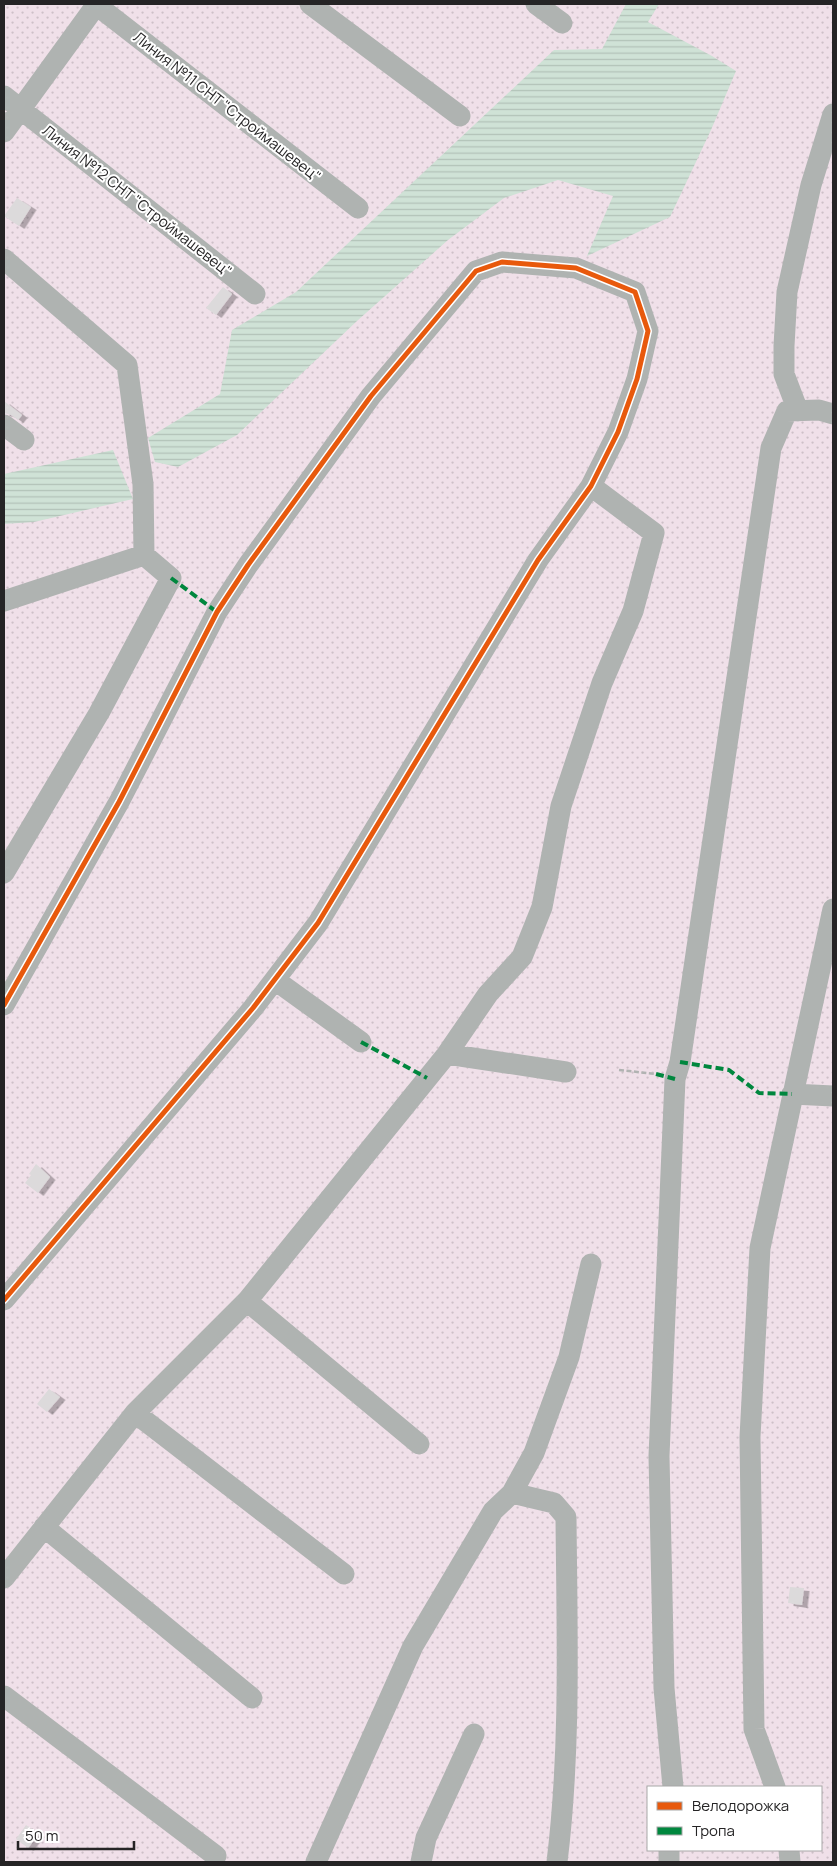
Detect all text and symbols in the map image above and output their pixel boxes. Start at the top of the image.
street label: Линия №11 СНТ "Строймашевец" [129,27,326,187]
street label: Линия №12 СНТ "Строймашевец" [38,120,237,281]
legend [647,1786,822,1851]
text: Велодорожка [692,1795,789,1816]
scale bar [18,1818,134,1850]
text: Тропа [692,1820,735,1841]
text: 50 m [25,1825,59,1846]

